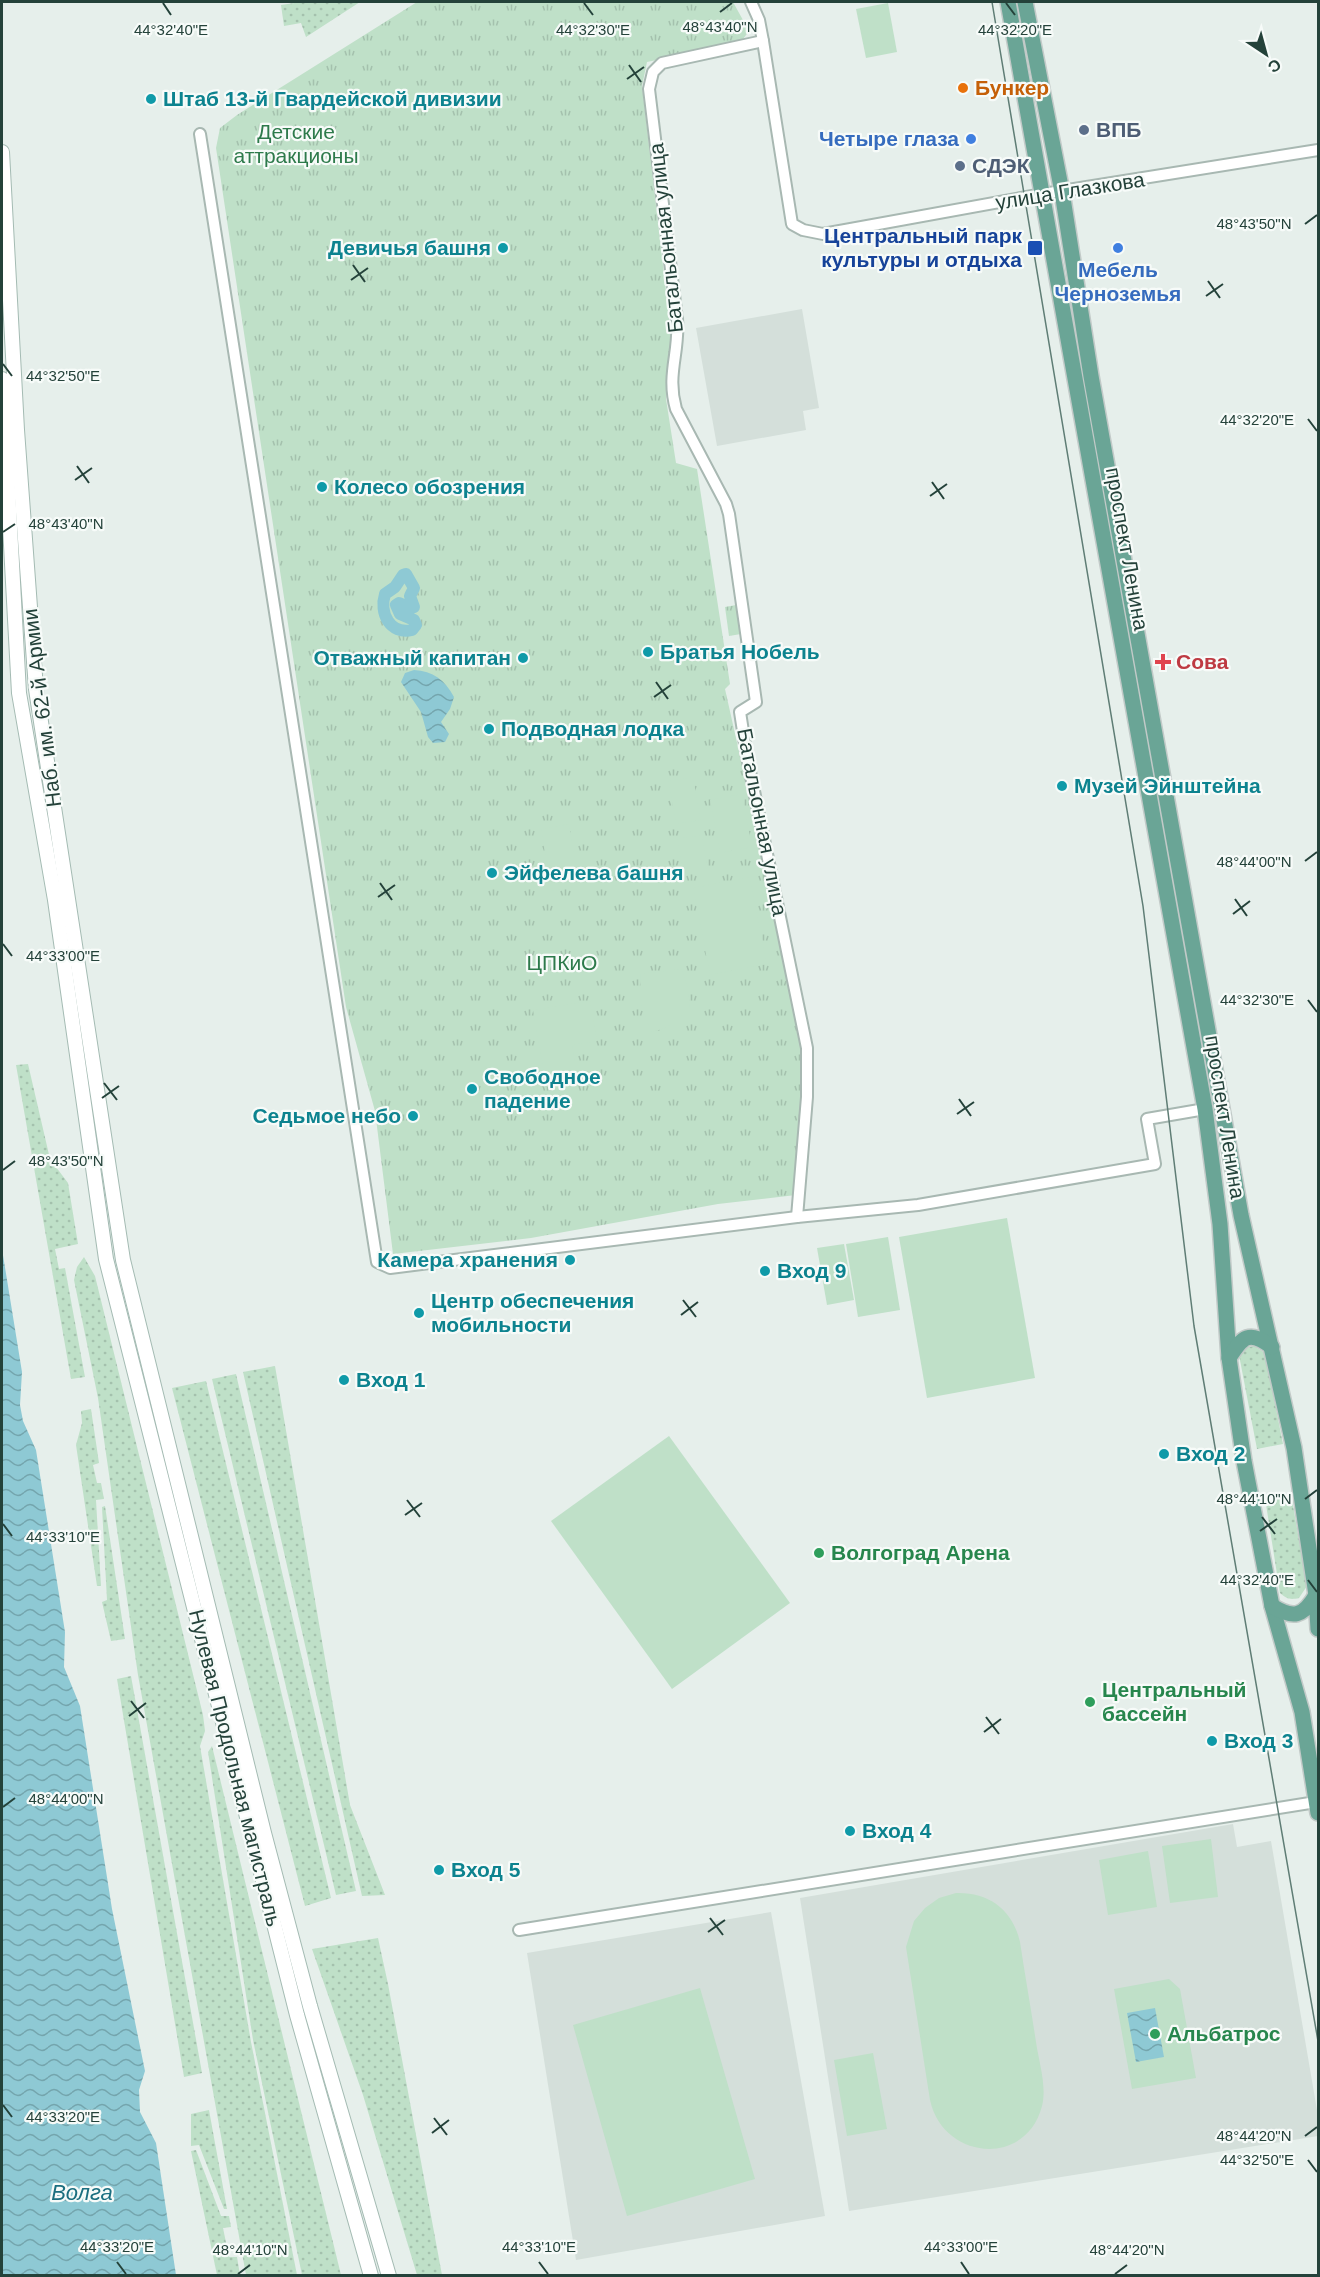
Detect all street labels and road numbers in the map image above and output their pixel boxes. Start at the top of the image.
street label: Батальонная улица [644,142,687,334]
street label: улица Глазкова [994,167,1146,214]
street label: проспект Ленина [1102,466,1153,633]
street label: Наб. им. 62-й Армии [18,607,65,809]
street label: Батальонная улица [733,726,792,918]
street label: проспект Ленина [1201,1034,1250,1201]
street label: Нулевая Продольная магистраль [185,1607,286,1929]

